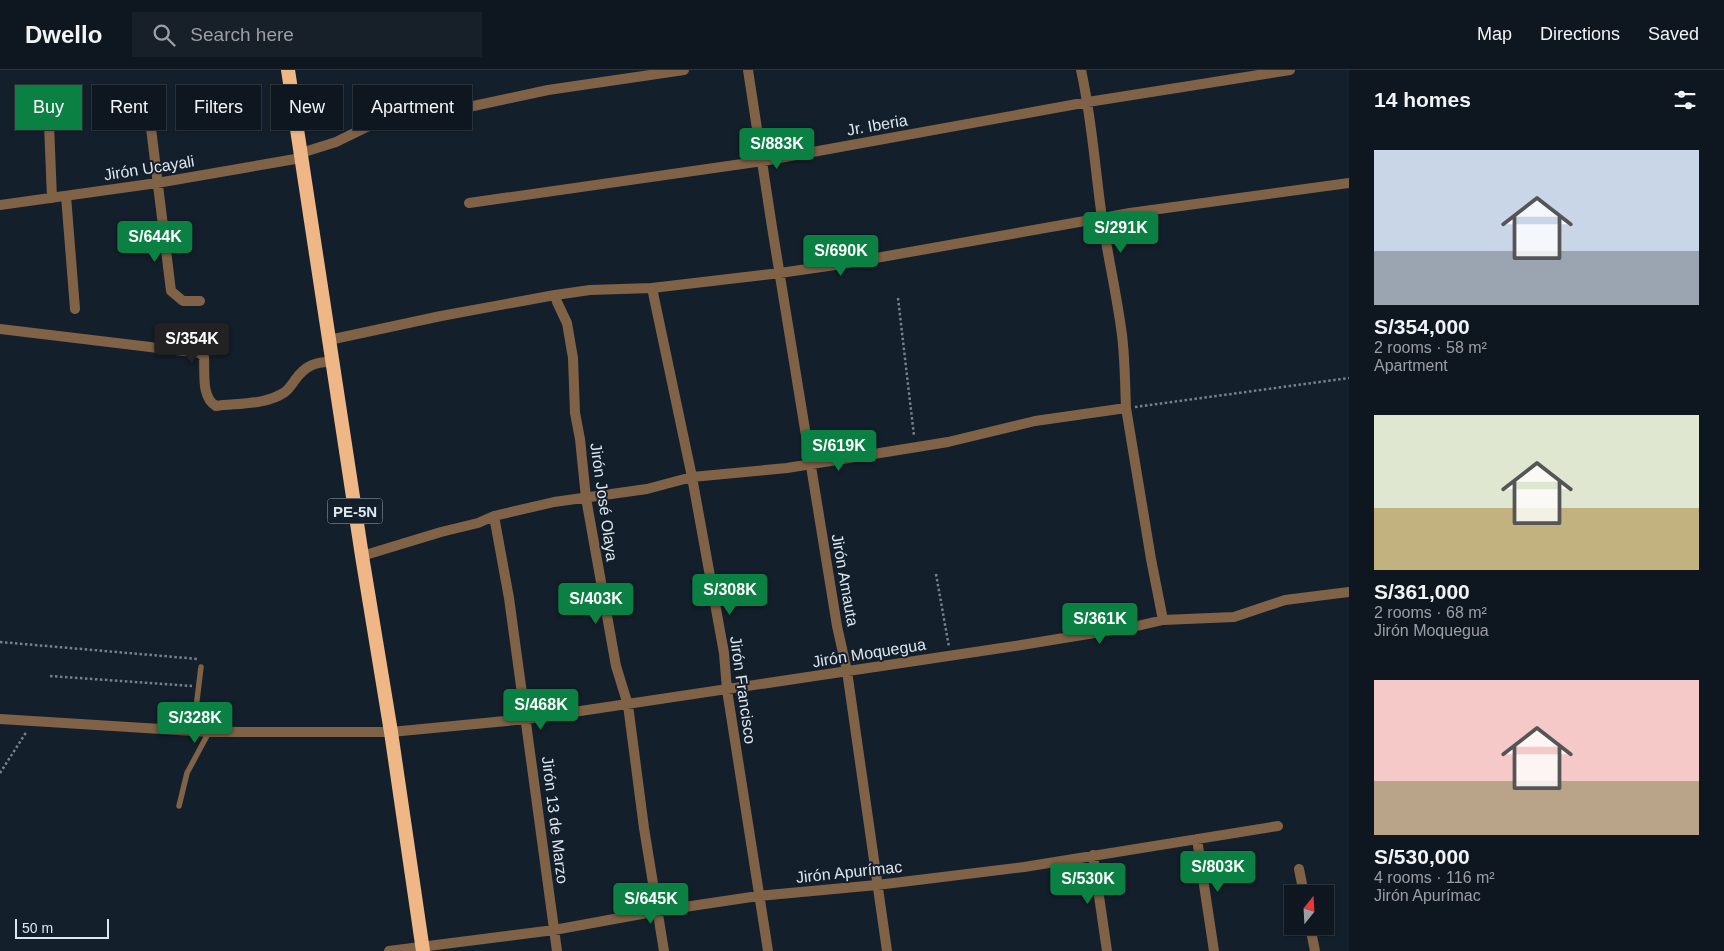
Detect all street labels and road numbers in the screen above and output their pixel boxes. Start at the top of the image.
street label: Jr. Iberia [845,111,909,139]
street label: Jirón Ucayali [102,152,196,184]
street label: Jirón José Olaya [587,442,621,562]
road number: PE-5N [328,498,382,524]
street label: Jirón Amauta [829,533,861,628]
street label: Jirón Francisco [727,635,759,745]
street label: Jirón Moquegua [811,636,927,670]
street label: Jirón 13 de Marzo [539,755,571,885]
street label: Jirón Apurímac [795,858,903,886]

